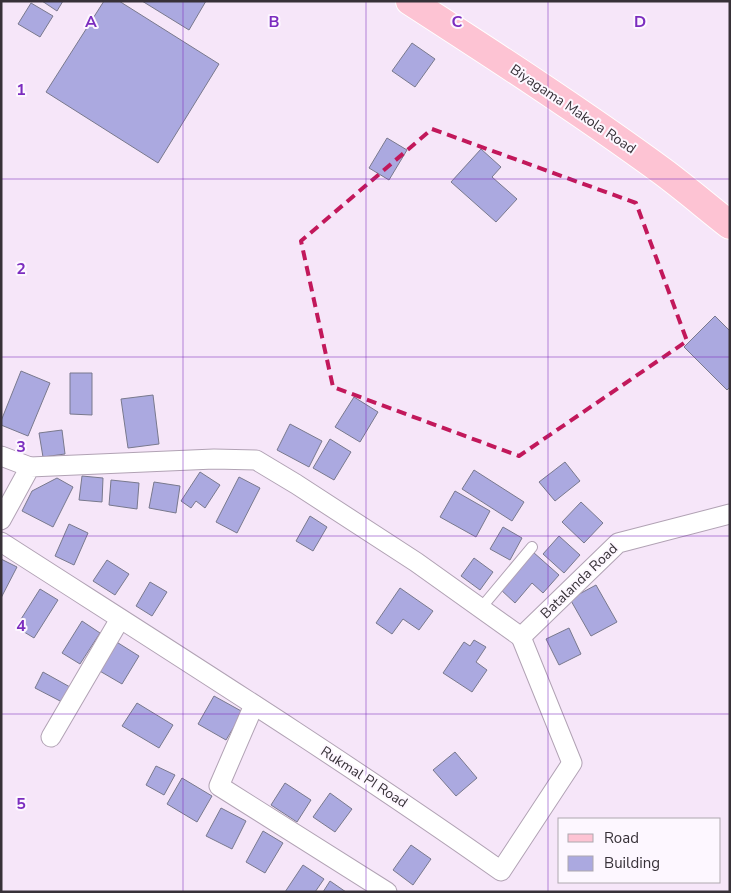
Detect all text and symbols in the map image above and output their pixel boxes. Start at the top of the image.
text: A [85,11,97,33]
text: B [268,11,280,33]
text: C [452,11,463,33]
text: D [634,11,646,33]
street label: Biyagama Makola Road [507,60,639,158]
text: 1 [16,79,26,101]
text: 2 [16,258,26,280]
text: 3 [16,436,26,458]
street label: Batalanda Road [536,539,622,623]
text: 4 [16,615,26,637]
street label: Rukmal PI Road [317,742,411,812]
text: 5 [16,793,26,815]
legend [558,818,721,883]
text: Road [604,828,639,848]
text: Building [604,853,660,873]

